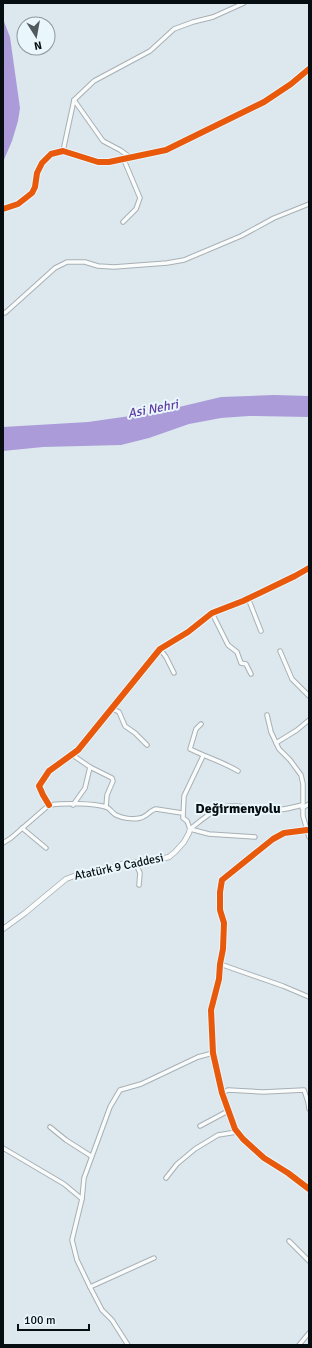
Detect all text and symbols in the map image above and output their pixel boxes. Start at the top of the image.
north arrow [16,16,56,56]
text: N [33,38,43,52]
water label: Asi Nehri [126,396,181,422]
district label: Değirmenyolu [195,800,281,817]
street label: Atatürk 9 Caddesi [73,850,165,884]
scale bar [18,1306,89,1332]
text: 100 m [24,1313,56,1328]

